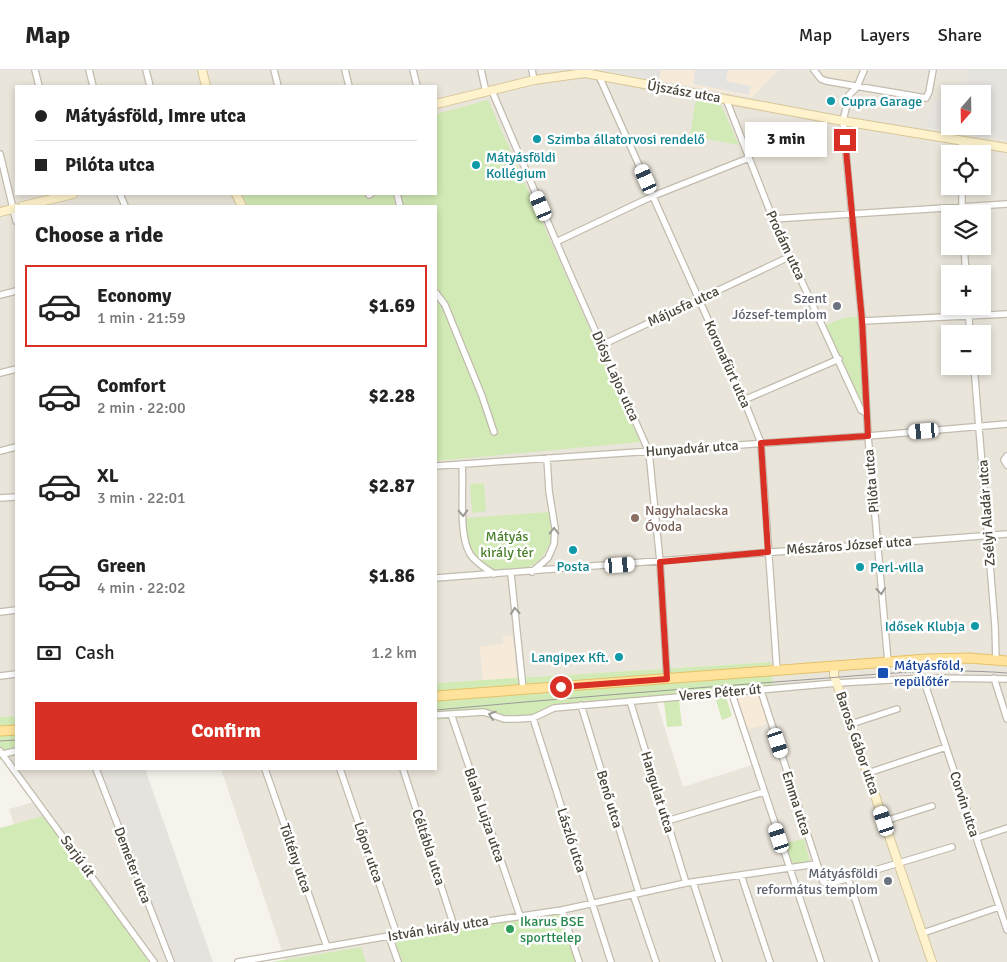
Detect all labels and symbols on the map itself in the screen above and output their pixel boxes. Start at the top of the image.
street label: Újszász utca [646,77,722,106]
north arrow [941,85,991,135]
place label: Cupra Garage [841,93,922,110]
marker: Cupra Garage [825,95,837,107]
callout: 3 min [745,122,828,158]
route end [834,129,856,151]
place label: Szimba állatorvosi rendelő [547,131,705,148]
marker: Szimba állatorvosi rendelő [531,133,543,145]
place label: Mátyásföldi Kollégium [486,149,556,182]
marker: Mátyásföldi Kollégium [470,159,482,171]
car [633,162,658,196]
car [528,189,553,223]
street label: Prodám utca [762,208,809,283]
street label: Májusfa utca [645,282,722,330]
place label: Szent József-templom [732,290,827,323]
marker: Szent József-templom [831,300,843,312]
street label: Koronafürt utca [701,318,754,411]
street label: Diósy Lajos utca [588,329,643,424]
car [908,422,939,440]
street label: Hunyadvár utca [645,437,739,460]
street label: Pilóta utca [860,448,883,514]
street label: Zsélyi Aladár utca [974,459,999,567]
place label: Nagyhalacska Óvoda [645,502,728,535]
one-way arrow [458,509,469,517]
marker: Nagyhalacska Óvoda [629,512,641,524]
one-way arrow [549,527,559,534]
park label: Mátyás király tér [480,528,535,561]
street label: Mészáros József utca [786,533,912,558]
marker: Posta [567,544,579,556]
car [604,556,635,574]
place label: Posta [557,558,589,575]
place label: Perl-villa [870,559,924,576]
marker: Perl-villa [854,561,866,573]
one-way arrow [875,588,886,596]
one-way arrow [510,607,521,615]
place label: Idősek Klubja [885,618,965,635]
marker: Idősek Klubja [969,620,981,632]
place label: Langipex Kft. [531,649,609,666]
marker: Langipex Kft. [613,651,625,663]
place label: Mátyásföld, repülőtér [894,657,964,690]
marker: Mátyásföld, repülőtér [876,666,890,680]
route start [550,676,572,698]
street label: Veres Péter út [678,680,762,705]
street label: Baross Gábor utca [832,689,883,797]
one-way arrow [488,710,497,720]
car [766,726,789,760]
street label: Hangulat utca [637,749,678,835]
street label: Blaha Lujza utca [460,766,509,865]
street label: Benő utca [593,768,626,830]
street label: Emma utca [778,769,815,837]
street label: Corvin utca [946,769,983,839]
car [872,804,895,838]
street label: László utca [553,806,590,875]
street label: Céltábla utca [408,807,449,887]
street label: Lőpor utca [350,819,387,885]
street label: Töltény utca [276,821,315,895]
car [767,821,790,855]
street label: Demeter utca [110,825,155,906]
street label: Sarjú út [57,832,98,881]
place label: Mátyásföldi református templom [756,865,878,898]
marker: Mátyásföldi református templom [882,875,894,887]
street label: István király utca [386,912,490,945]
place label: Ikarus BSE sporttelep [520,913,584,946]
marker: Ikarus BSE sporttelep [504,923,516,935]

